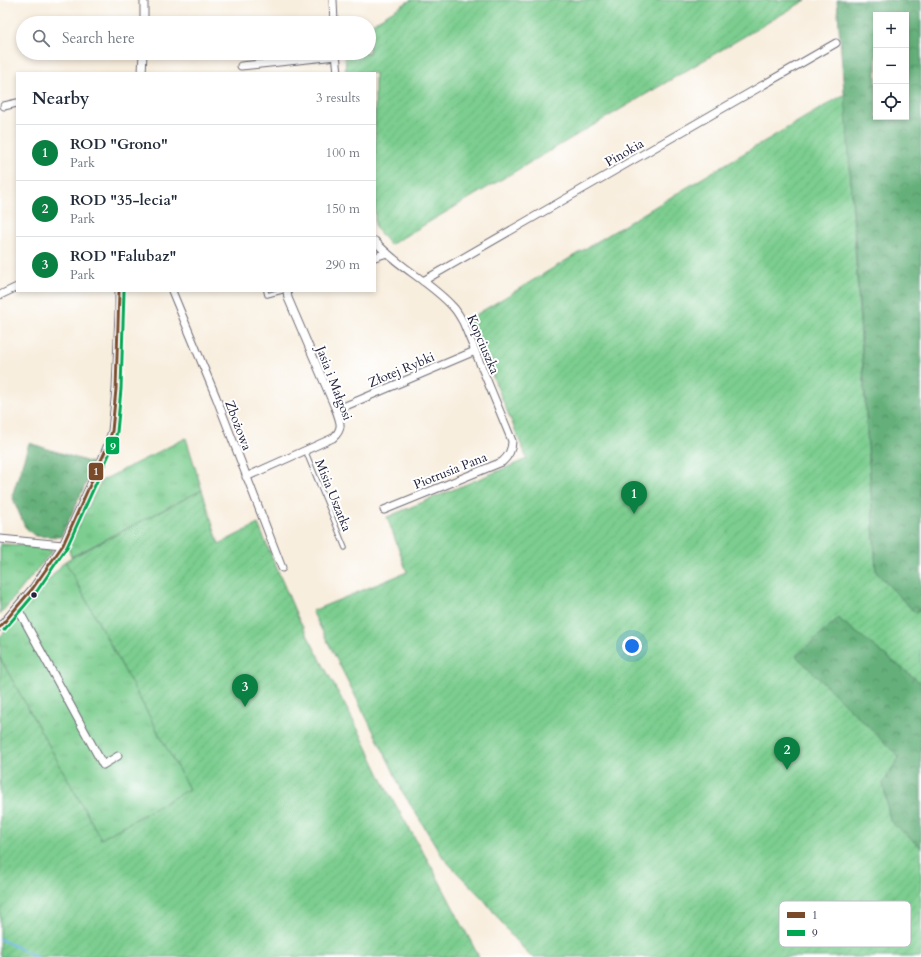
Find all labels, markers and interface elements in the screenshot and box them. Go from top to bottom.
map controls [873,12,909,120]
button: + [873,12,909,48]
search box [16,16,376,60]
icon: search [30,27,52,49]
text: Search here [62,28,135,48]
button: − [873,48,909,84]
button: locate [873,84,909,120]
text: Nearby [32,87,89,110]
text: 3 results [316,89,360,107]
text: ROD "Grono" [70,134,168,154]
street label: Pinokia [602,134,648,171]
text: 1 [42,144,48,162]
text: 100 m [326,144,360,162]
text: Park [70,154,95,172]
text: ROD "35-lecia" [70,190,178,210]
text: 2 [42,200,48,218]
text: 150 m [326,200,360,218]
text: Park [70,210,95,228]
text: ROD "Falubaz" [70,246,176,266]
text: 3 [42,256,48,274]
text: 290 m [326,256,360,274]
text: Park [70,266,95,284]
street label: Kopciuszka [462,312,504,377]
street label: Jasia i Małgosi [311,342,357,423]
street label: Złotej Rybki [365,348,438,392]
street label: Zbożowa [220,398,256,453]
line badge: 9 [105,436,120,455]
text: 9 [110,439,116,454]
street label: Piotrusia Pana [411,448,490,494]
street label: Misia Uszatka [310,457,356,534]
line badge: 1 [88,462,104,481]
text: 1 [93,464,99,479]
pin: 1 [621,481,647,514]
unlabelled marker [29,590,39,600]
your location [622,636,642,656]
pin: 3 [232,674,258,707]
pin: 2 [774,737,800,770]
legend [779,901,911,947]
text: 1 [812,908,818,923]
text: 9 [812,926,818,941]

